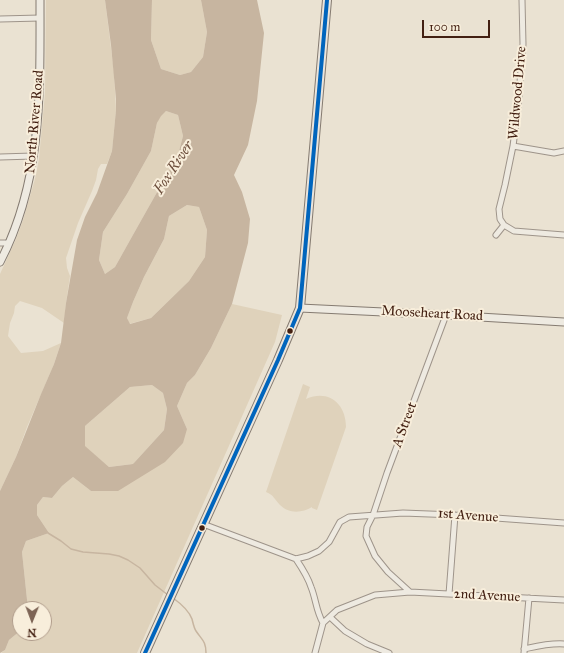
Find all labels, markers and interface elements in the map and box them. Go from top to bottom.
scale bar [424,12,492,38]
text: 100 m [429,20,460,34]
street label: Wildwood Drive [506,46,530,140]
street label: North River Road [22,70,48,174]
water label: Fox River [150,138,198,198]
street label: Mooseheart Road [381,303,483,325]
unlabelled marker [285,326,295,336]
street label: A Street [389,400,421,450]
street label: 1st Avenue [437,506,499,526]
unlabelled marker [197,523,207,533]
street label: 2nd Avenue [453,586,521,606]
north arrow [12,601,52,641]
text: N [27,626,37,639]

